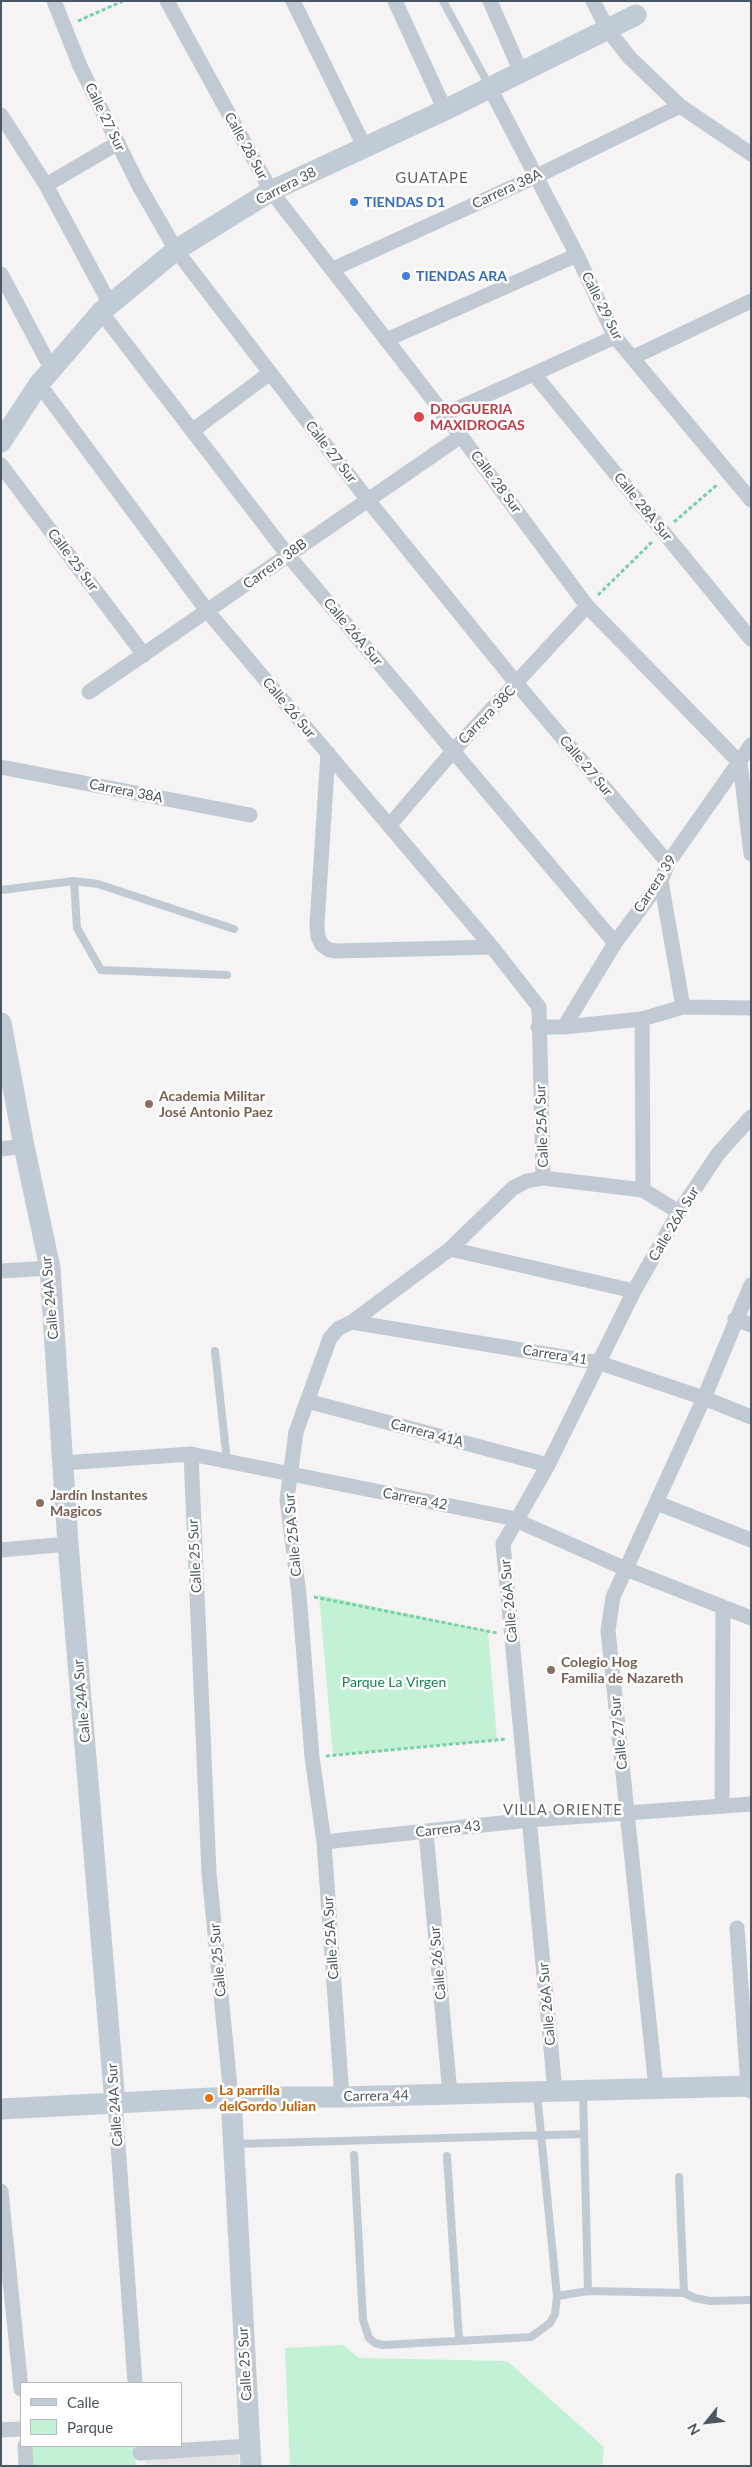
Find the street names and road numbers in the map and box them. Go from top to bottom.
street label: Calle 27 Sur [81,80,129,154]
street label: Calle 28 Sur [221,110,271,182]
street label: Carrera 38 [253,164,319,208]
street label: Carrera 38A [470,166,544,212]
street label: Calle 29 Sur [578,269,626,343]
street label: Calle 27 Sur [302,418,360,486]
street label: Calle 28 Sur [467,447,525,517]
street label: Calle 28A Sur [610,469,676,545]
street label: Calle 25 Sur [44,525,102,595]
street label: Carrera 38B [240,535,310,593]
street label: Calle 26A Sur [320,595,386,669]
street label: Calle 26 Sur [259,674,319,742]
street label: Carrera 38C [455,682,519,748]
street label: Calle 27 Sur [556,732,616,800]
street label: Carrera 38A [88,776,164,806]
street label: Carrera 39 [630,852,680,916]
street label: Calle 25A Sur [532,1084,552,1168]
street label: Calle 26A Sur [645,1184,703,1264]
street label: Calle 24A Sur [38,1256,62,1340]
street label: Carrera 41 [521,1342,589,1368]
street label: Carrera 41A [389,1415,465,1451]
street label: Carrera 42 [381,1485,449,1513]
street label: Calle 25A Sur [281,1493,305,1577]
street label: Calle 25 Sur [185,1519,205,1593]
street label: Calle 26A Sur [497,1559,521,1643]
street label: Calle 24A Sur [70,1659,94,1743]
street label: Calle 27 Sur [607,1695,631,1771]
street label: Carrera 43 [415,1817,481,1841]
street label: Calle 25A Sur [320,1896,342,1980]
street label: Calle 25 Sur [206,1922,230,1998]
street label: Calle 26 Sur [426,1925,450,2001]
street label: Calle 26A Sur [535,1962,559,2046]
street label: Calle 24A Sur [104,2063,126,2147]
street label: Carrera 44 [343,2087,409,2105]
street label: Calle 25 Sur [235,2327,255,2401]

